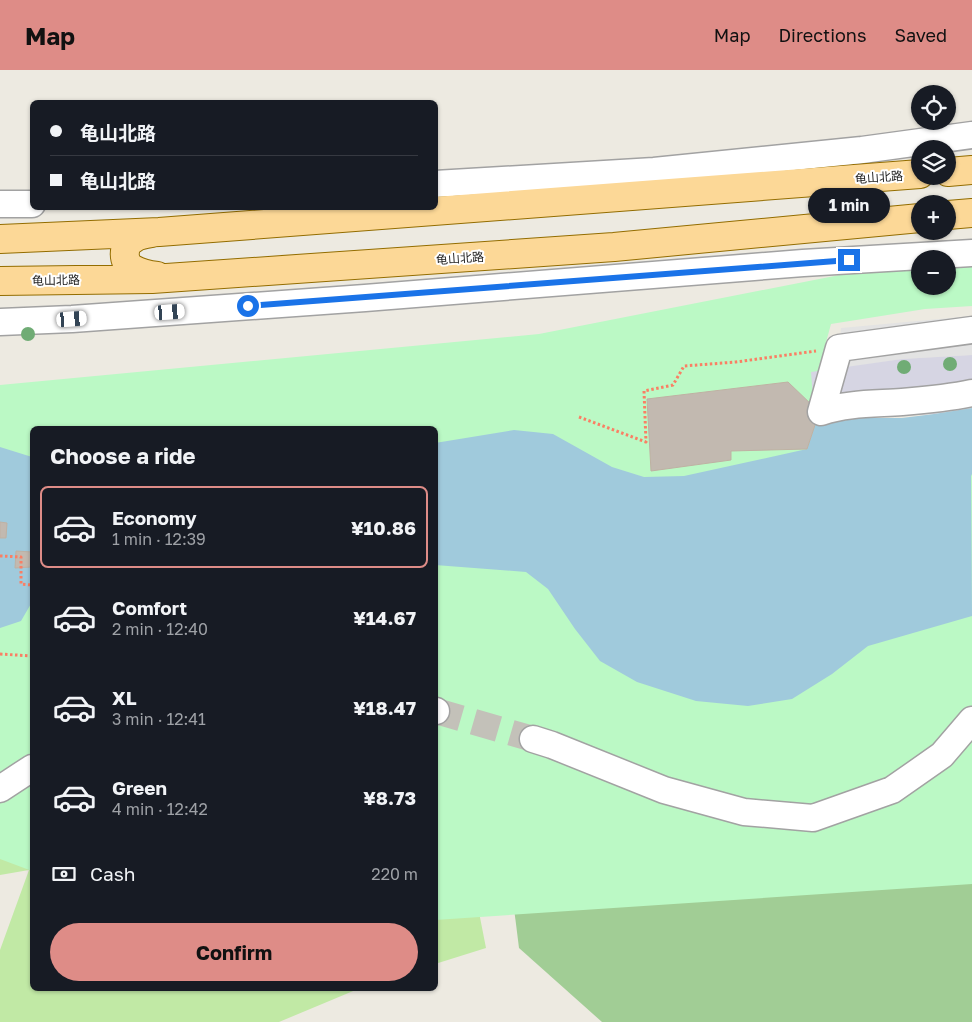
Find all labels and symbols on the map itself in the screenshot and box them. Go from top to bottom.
street label: 龟山北路 [855,168,903,186]
callout: 1 min [808,188,890,222]
street label: 龟山北路 [436,249,484,267]
route end [838,249,860,271]
street label: 龟山北路 [32,272,80,288]
route start [237,295,259,317]
car [154,303,185,321]
car [56,310,87,328]

